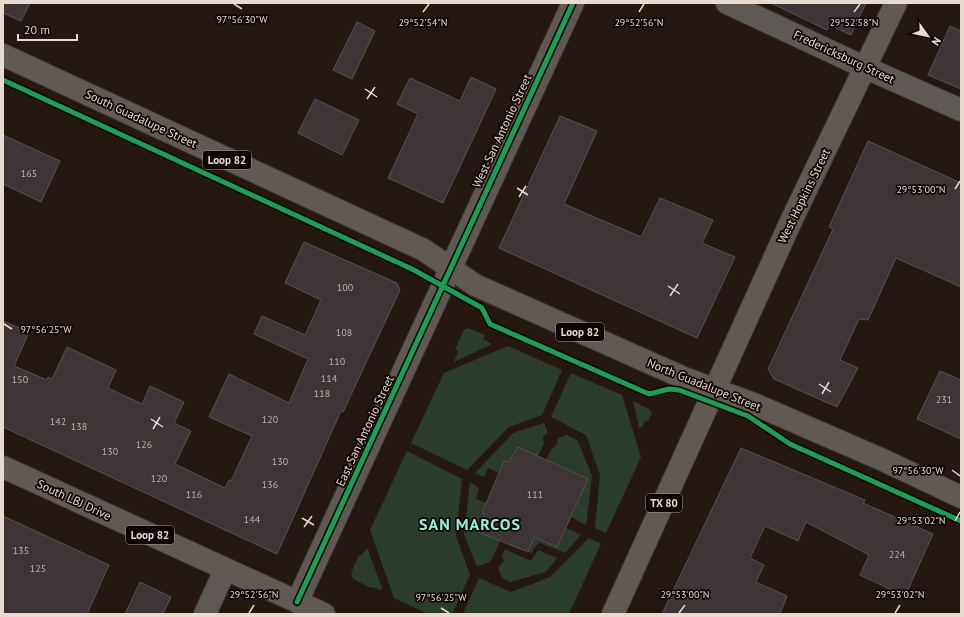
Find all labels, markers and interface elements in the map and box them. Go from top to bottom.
text: 97°56'30"W [216,13,268,26]
scale bar [18,16,77,42]
text: 29°52'54"N [398,16,448,29]
text: 29°52'56"N [614,16,664,29]
text: 29°52'58"N [829,16,879,29]
north arrow [908,16,948,56]
text: 20 m [24,22,50,37]
street label: Fredericksburg Street [791,27,897,87]
text: N [929,35,944,48]
street label: West San Antonio Street [469,72,534,190]
street label: South Guadalupe Street [83,86,200,151]
street label: West Hopkins Street [774,146,833,245]
road number: Loop 82 [203,151,251,169]
house number: 165 [21,167,37,180]
text: 29°53'00"N [896,183,946,196]
house number: 100 [337,281,354,294]
text: 97°56'25"W [20,323,72,336]
road number: Loop 82 [556,323,604,341]
house number: 108 [336,326,352,339]
house number: 110 [329,355,346,368]
street label: North Guadalupe Street [645,355,763,414]
house number: 114 [321,372,338,385]
house number: 150 [12,373,29,386]
street label: East San Antonio Street [332,373,397,489]
house number: 118 [314,387,330,400]
house number: 231 [936,393,952,406]
house number: 120 [262,413,279,426]
house number: 142 [50,415,66,428]
house number: 138 [71,420,87,433]
house number: 126 [136,438,152,451]
house number: 130 [102,445,119,458]
house number: 130 [272,455,289,468]
text: 97°56'30"W [892,464,944,477]
house number: 120 [151,472,168,485]
street label: South LBJ Drive [35,476,114,523]
house number: 136 [262,478,278,491]
house number: 116 [186,488,202,501]
house number: 111 [527,488,543,501]
road number: TX 80 [646,494,682,512]
house number: 144 [244,513,261,526]
district label: SAN MARCOS [419,514,521,534]
text: 29°53'02"N [896,514,946,527]
road number: Loop 82 [126,526,174,544]
house number: 135 [13,544,29,557]
house number: 224 [889,548,906,561]
house number: 125 [30,562,46,575]
text: 29°52'56"N [229,588,279,601]
text: 29°53'00"N [660,588,710,601]
text: 29°53'02"N [875,588,925,601]
text: 97°56'25"W [415,591,467,604]

